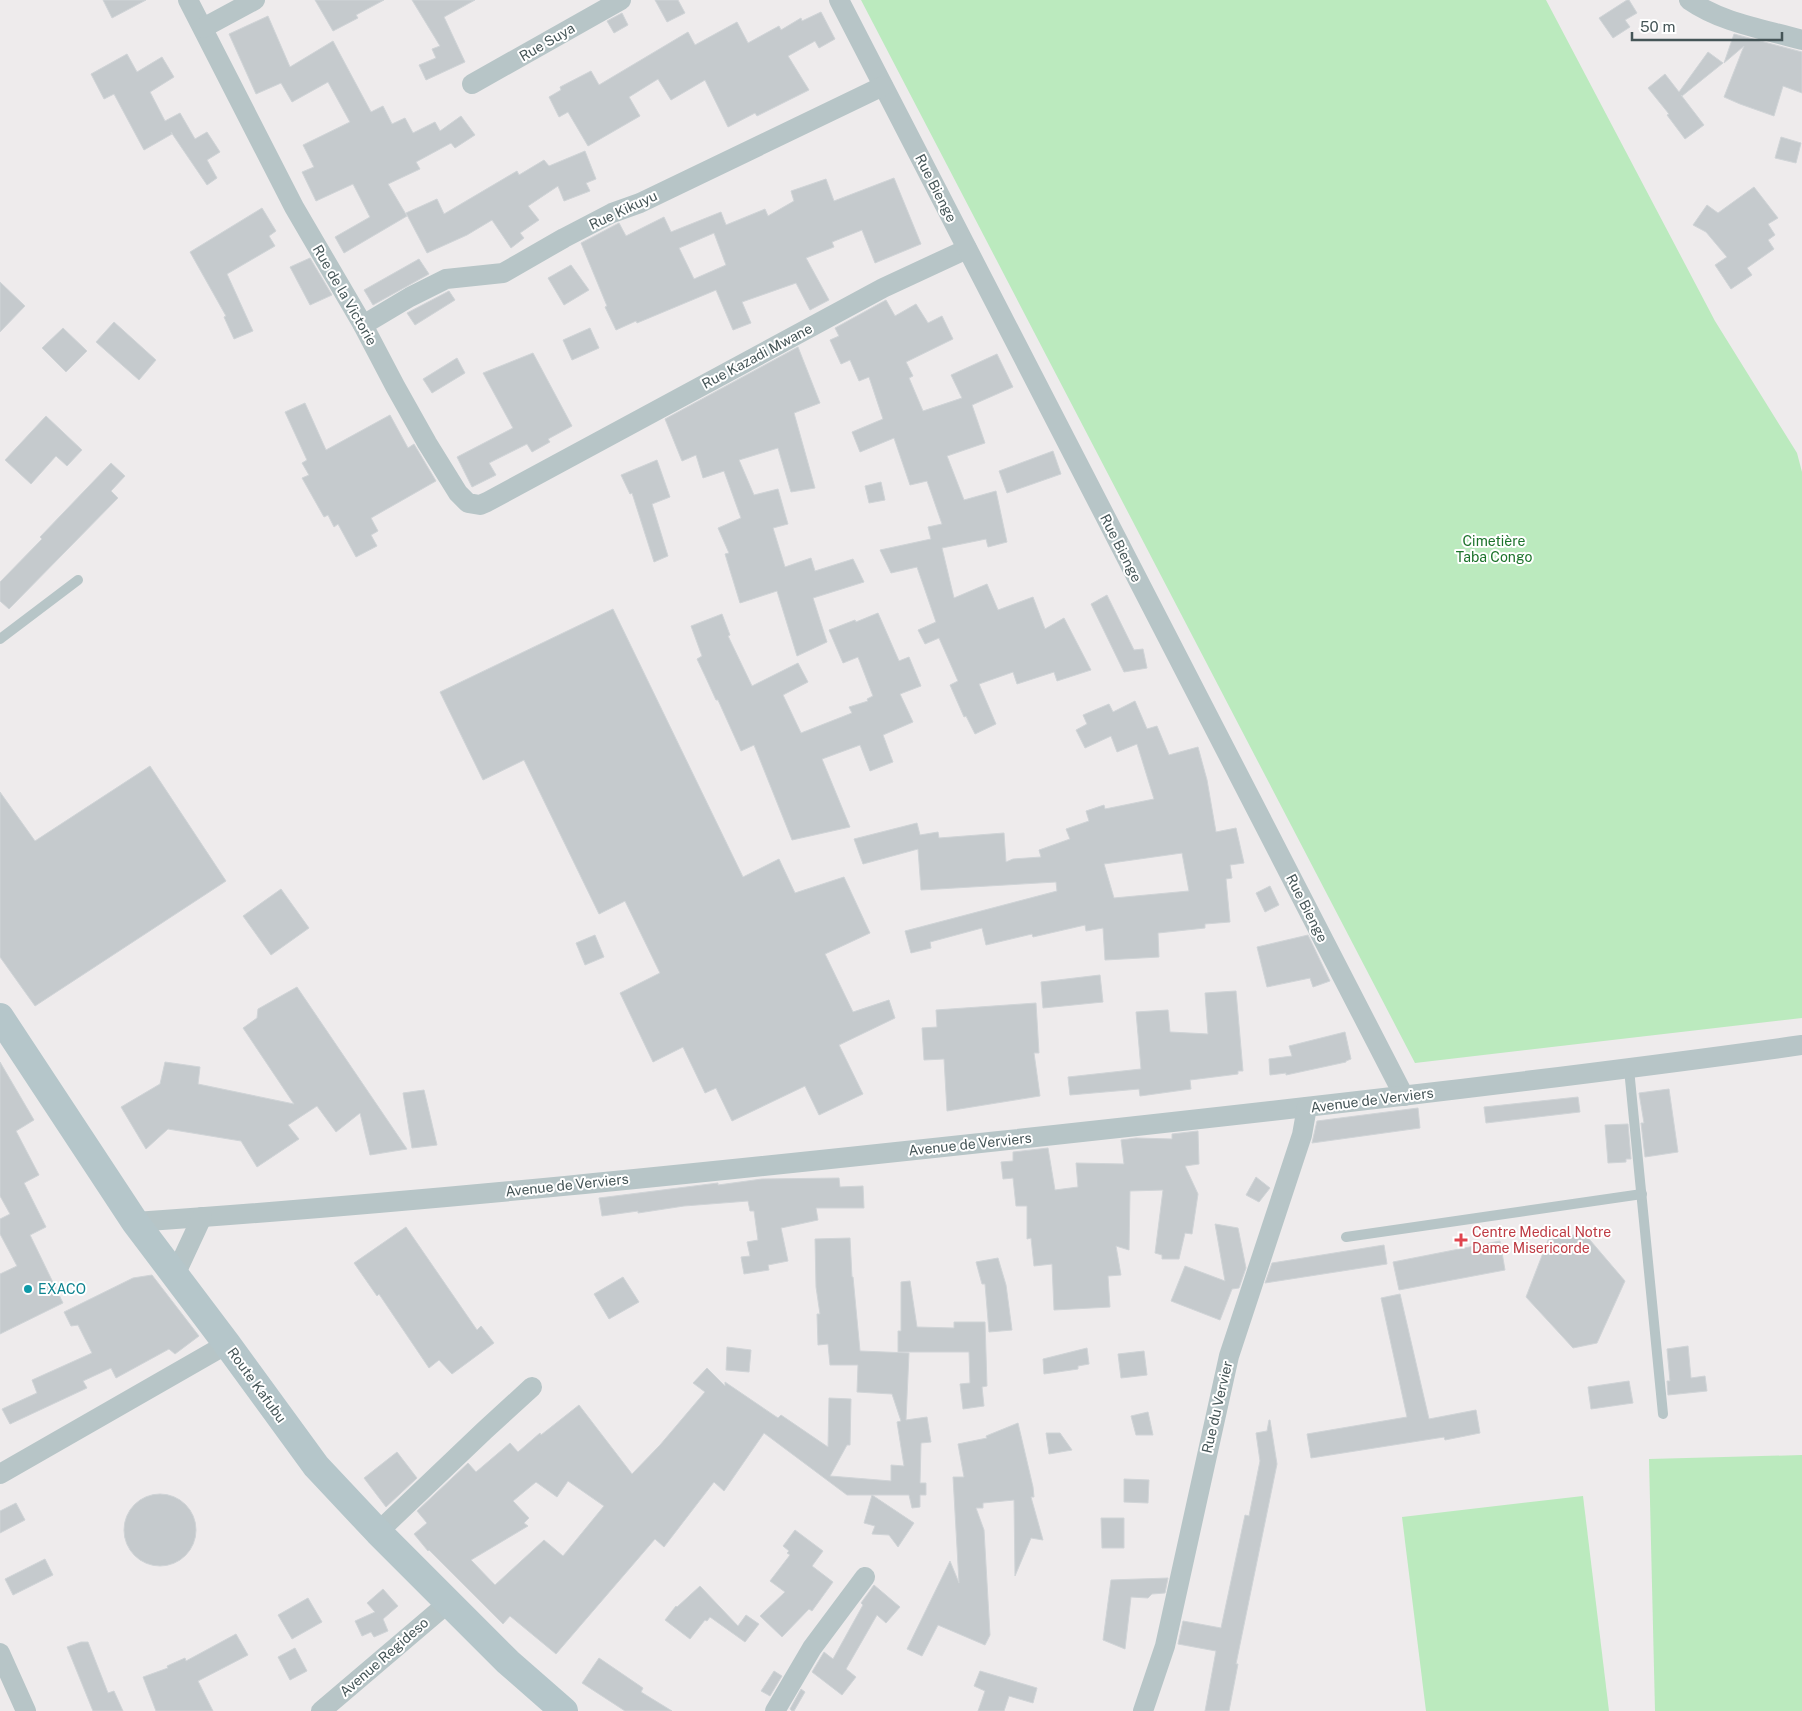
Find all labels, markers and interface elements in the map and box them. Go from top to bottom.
scale bar [1632,10,1782,42]
text: 50 m [1640,18,1675,35]
street label: Rue Suya [516,20,578,64]
street label: Rue Bienge [912,151,960,225]
street label: Rue Kikuyu [586,187,660,233]
street label: Rue de la Victorie [310,242,380,348]
street label: Rue Kazadi Mwane [699,320,815,392]
street label: Rue Bienge [1097,511,1145,585]
park label: Cimetière Taba Congo [1456,533,1532,565]
street label: Rue Bienge [1283,871,1331,945]
street label: Avenue de Verviers [1310,1085,1434,1115]
street label: Avenue de Verviers [908,1130,1032,1158]
street label: Avenue de Verviers [505,1171,629,1199]
place label: Centre Medical Notre Dame Misericorde [1472,1224,1611,1256]
marker: Centre Medical Notre Dame Misericorde [1454,1233,1468,1247]
place label: EXACO [38,1281,86,1297]
marker: EXACO [22,1283,34,1295]
street label: Route Kafubu [224,1344,290,1426]
street label: Rue du Vervier [1199,1359,1235,1455]
street label: Avenue Regideso [337,1614,432,1700]

